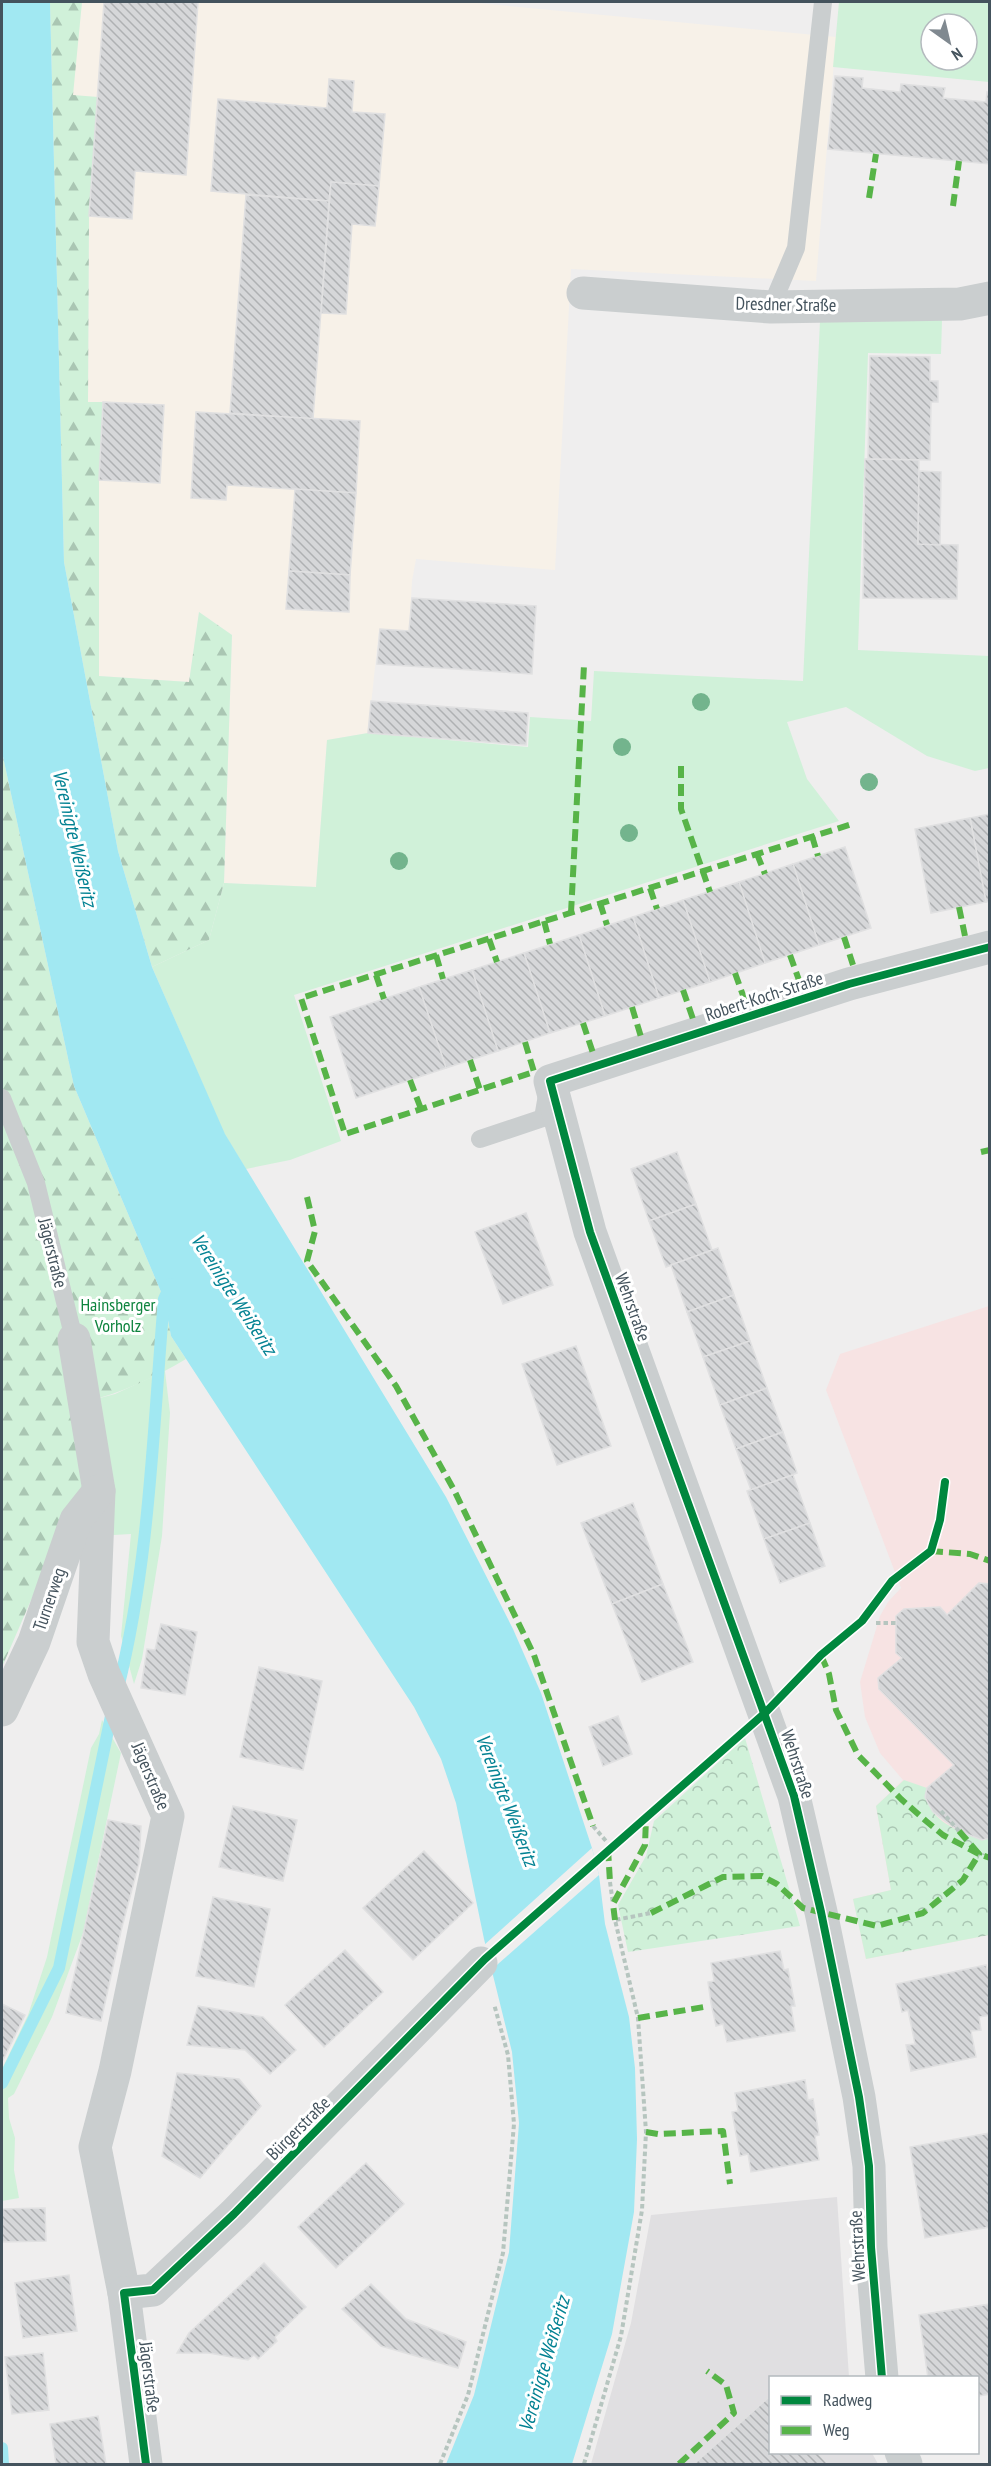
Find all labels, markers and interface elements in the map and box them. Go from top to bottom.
north arrow [919,12,979,72]
text: N [948,44,967,65]
street label: Dresdner Straße [735,292,837,316]
water label: Vereinigte Weißeritz [47,767,104,911]
street label: Robert-Koch-Straße [702,966,826,1026]
street label: Jägerstraße [33,1215,73,1290]
water label: Vereinigte Weißeritz [185,1228,284,1361]
street label: Wehrstraße [610,1270,656,1344]
park label: Hainsberger Vorholz [80,1293,156,1337]
street label: Turnerweg [28,1564,70,1634]
street label: Wehrstraße [776,1727,820,1801]
water label: Vereinigte Weißeritz [470,1730,545,1872]
street label: Jägerstraße [126,1738,175,1813]
street label: Bürgerstraße [261,2091,335,2165]
street label: Wehrstraße [844,2210,870,2282]
water label: Vereinigte Weißeritz [512,2292,576,2435]
street label: Jägerstraße [134,2339,166,2414]
legend [769,2376,979,2454]
text: Radweg [823,2388,872,2411]
text: Weg [823,2418,850,2441]

